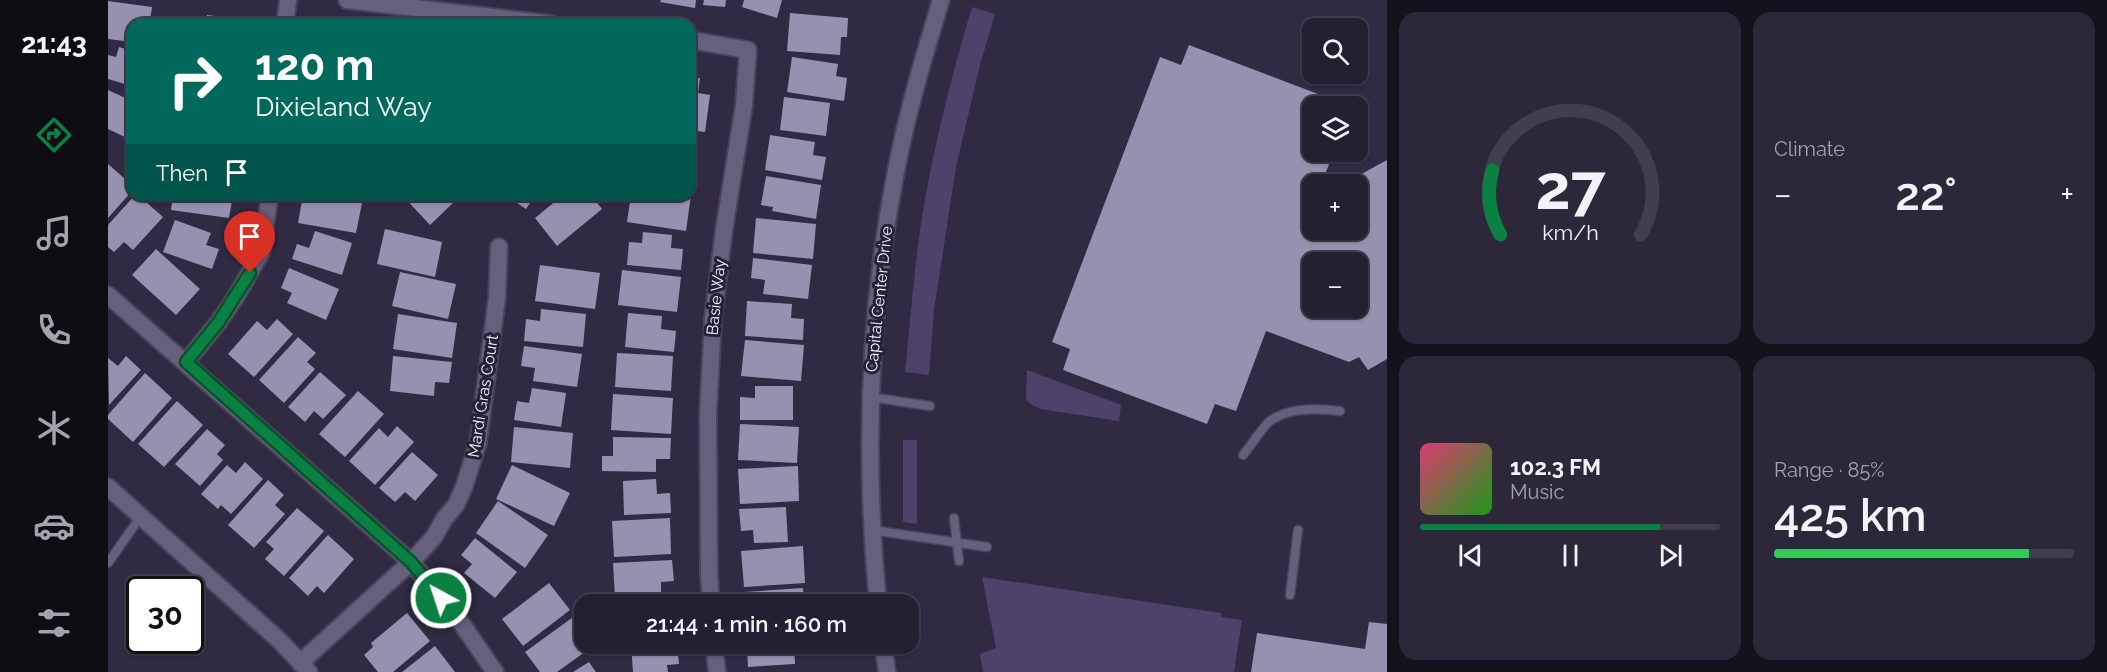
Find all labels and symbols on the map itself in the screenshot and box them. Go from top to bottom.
pin [224,211,275,273]
street label: Capital Center Drive [862,225,896,373]
street label: Basie Way [703,258,729,336]
street label: Mardi Gras Court [464,333,502,459]
position arrow [409,566,473,630]
speed limit sign: 30 [126,576,204,654]

